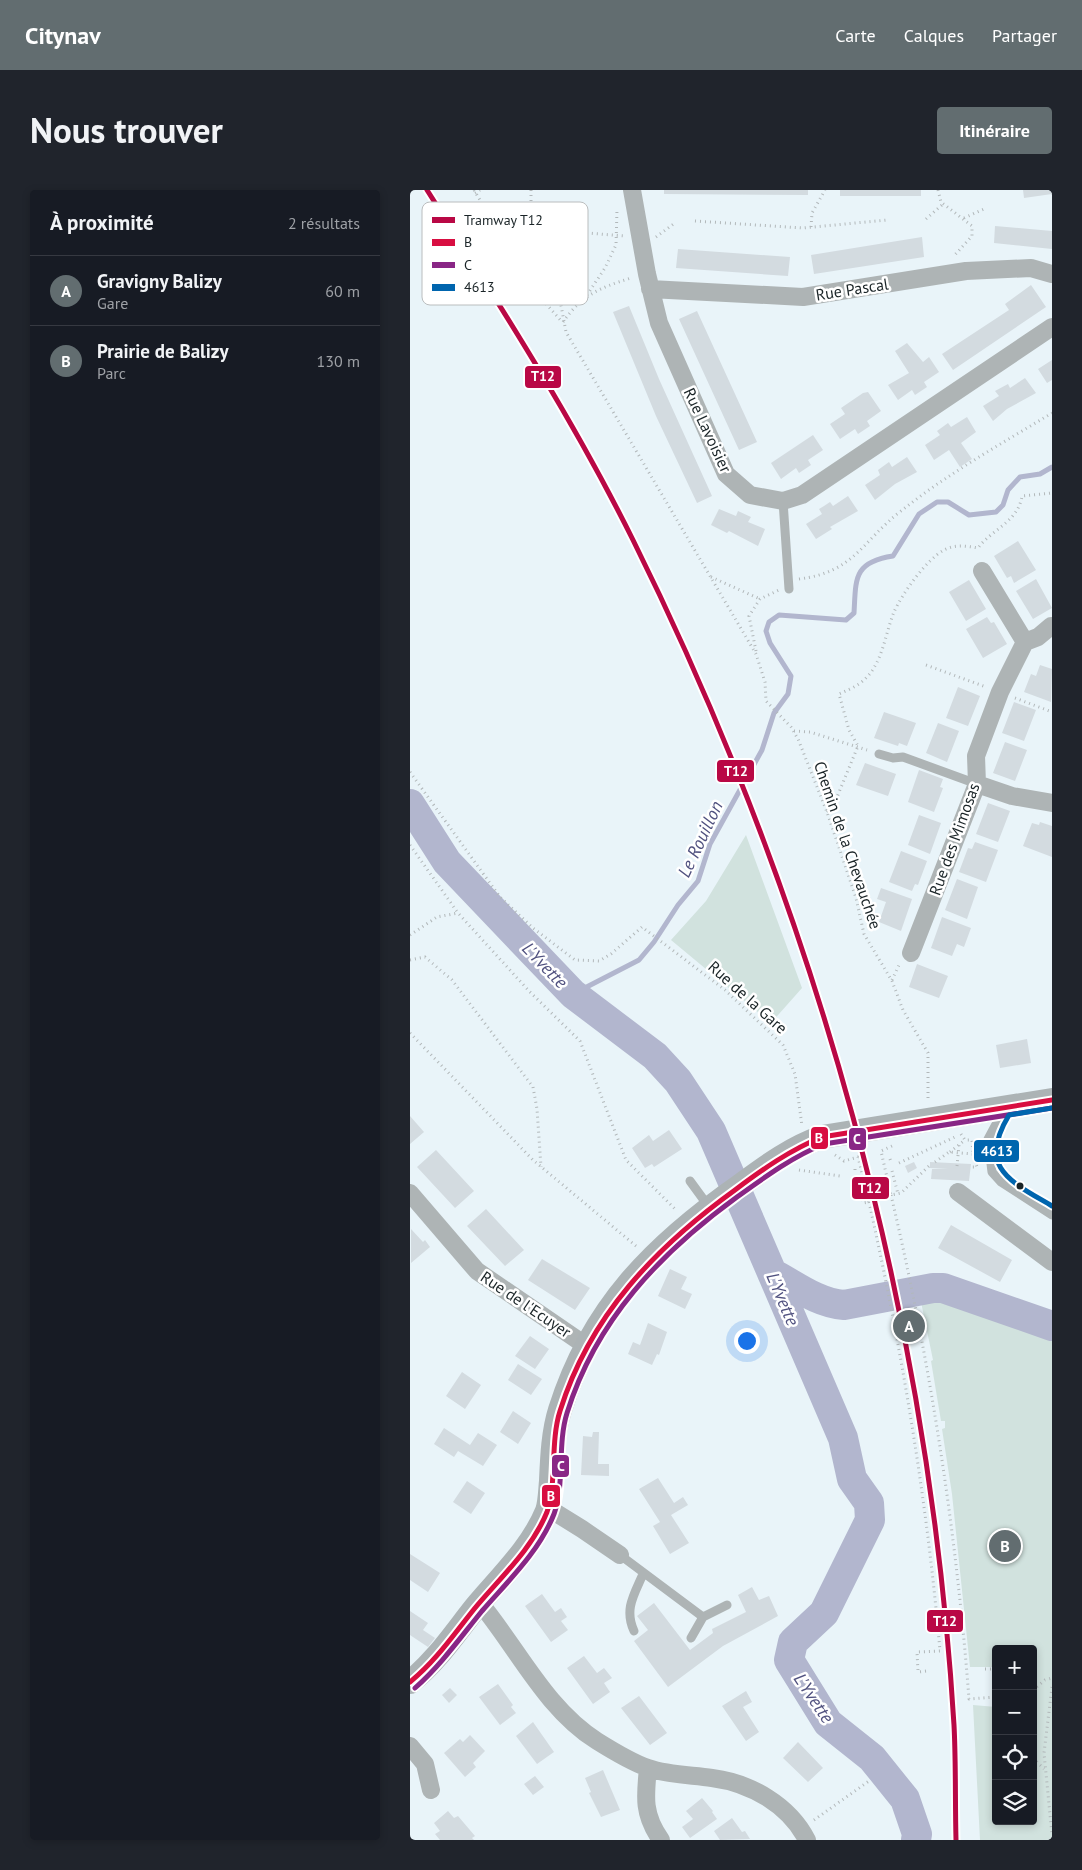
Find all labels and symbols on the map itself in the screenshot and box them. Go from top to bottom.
legend [422,202,588,305]
text: Tramway T12 [464,211,543,229]
text: B [464,233,472,251]
text: C [464,256,472,274]
street label: Rue Pascal [814,273,890,305]
text: 4613 [464,278,495,296]
line badge: T12 [524,365,562,389]
text: T12 [531,367,555,385]
street label: Rue Lavoisier [680,384,737,476]
street label: Chemin de la Chevauchée [810,758,886,932]
line badge: T12 [716,759,755,783]
text: T12 [724,762,748,780]
street label: Rue des Mimosas [924,780,984,898]
water label: Le Rouillon [672,797,728,881]
water label: L'Yvette [517,937,573,994]
street label: Rue de la Gare [704,956,792,1038]
line badge: B [810,1126,829,1150]
line badge: C [848,1127,867,1151]
text: B [815,1129,823,1147]
text: C [853,1130,861,1148]
line badge: 4613 [973,1139,1020,1163]
text: 4613 [981,1142,1013,1160]
line badge: T12 [851,1176,890,1200]
text: T12 [858,1179,882,1197]
unlabelled marker [1015,1181,1025,1191]
street label: Rue de l'Ecuyer [477,1266,575,1342]
water label: L'Yvette [762,1269,805,1330]
pin: A [893,1307,925,1345]
your location [734,1328,760,1354]
line badge: C [551,1454,570,1478]
text: C [557,1457,565,1475]
line badge: B [541,1484,561,1508]
text: B [547,1487,555,1505]
pin: B [989,1527,1021,1565]
line badge: T12 [926,1609,964,1633]
text: T12 [933,1612,957,1630]
water label: L'Yvette [789,1668,840,1728]

